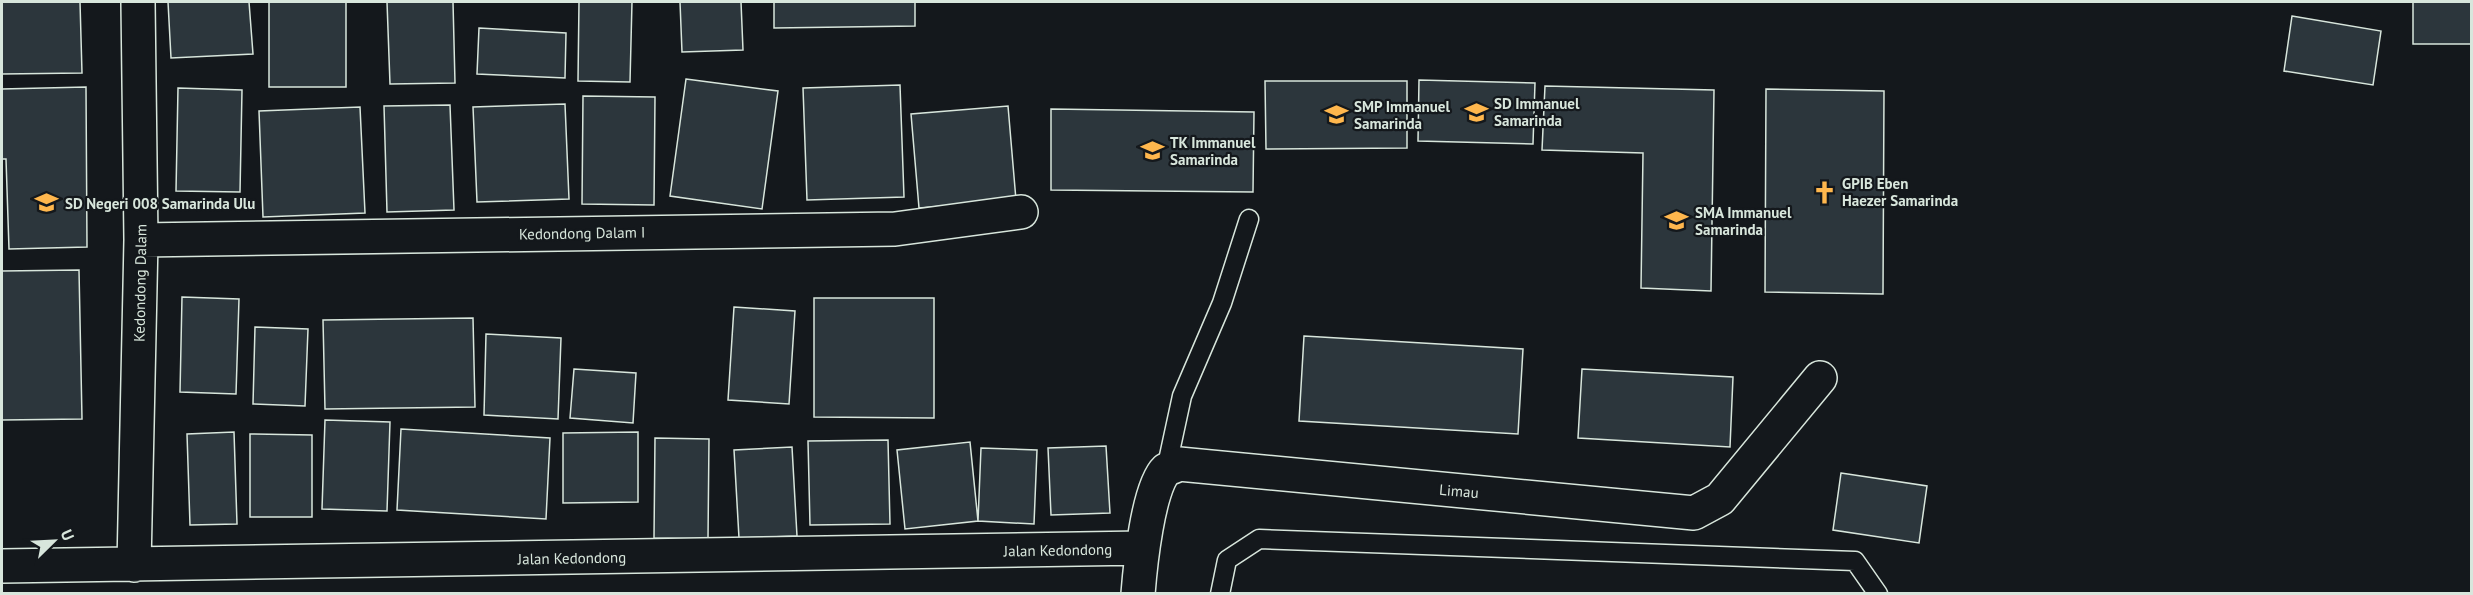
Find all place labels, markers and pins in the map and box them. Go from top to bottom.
place label: SD Immanuel Samarinda [1494,94,1580,130]
place label: SMP Immanuel Samarinda [1354,97,1450,133]
school or university icon: SD Immanuel Samarinda [1463,99,1489,125]
school or university icon: SMP Immanuel Samarinda [1323,102,1349,128]
place label: TK Immanuel Samarinda [1170,133,1256,169]
school or university icon: TK Immanuel Samarinda [1139,138,1165,164]
place label: GPIB Eben Haezer Samarinda [1842,174,1958,210]
church icon: GPIB Eben Haezer Samarinda [1811,179,1837,205]
school or university icon: SD Negeri 008 Samarinda Ulu [34,190,60,216]
place label: SD Negeri 008 Samarinda Ulu [65,194,255,213]
place label: SMA Immanuel Samarinda [1695,203,1792,239]
school or university icon: SMA Immanuel Samarinda [1664,208,1690,234]

